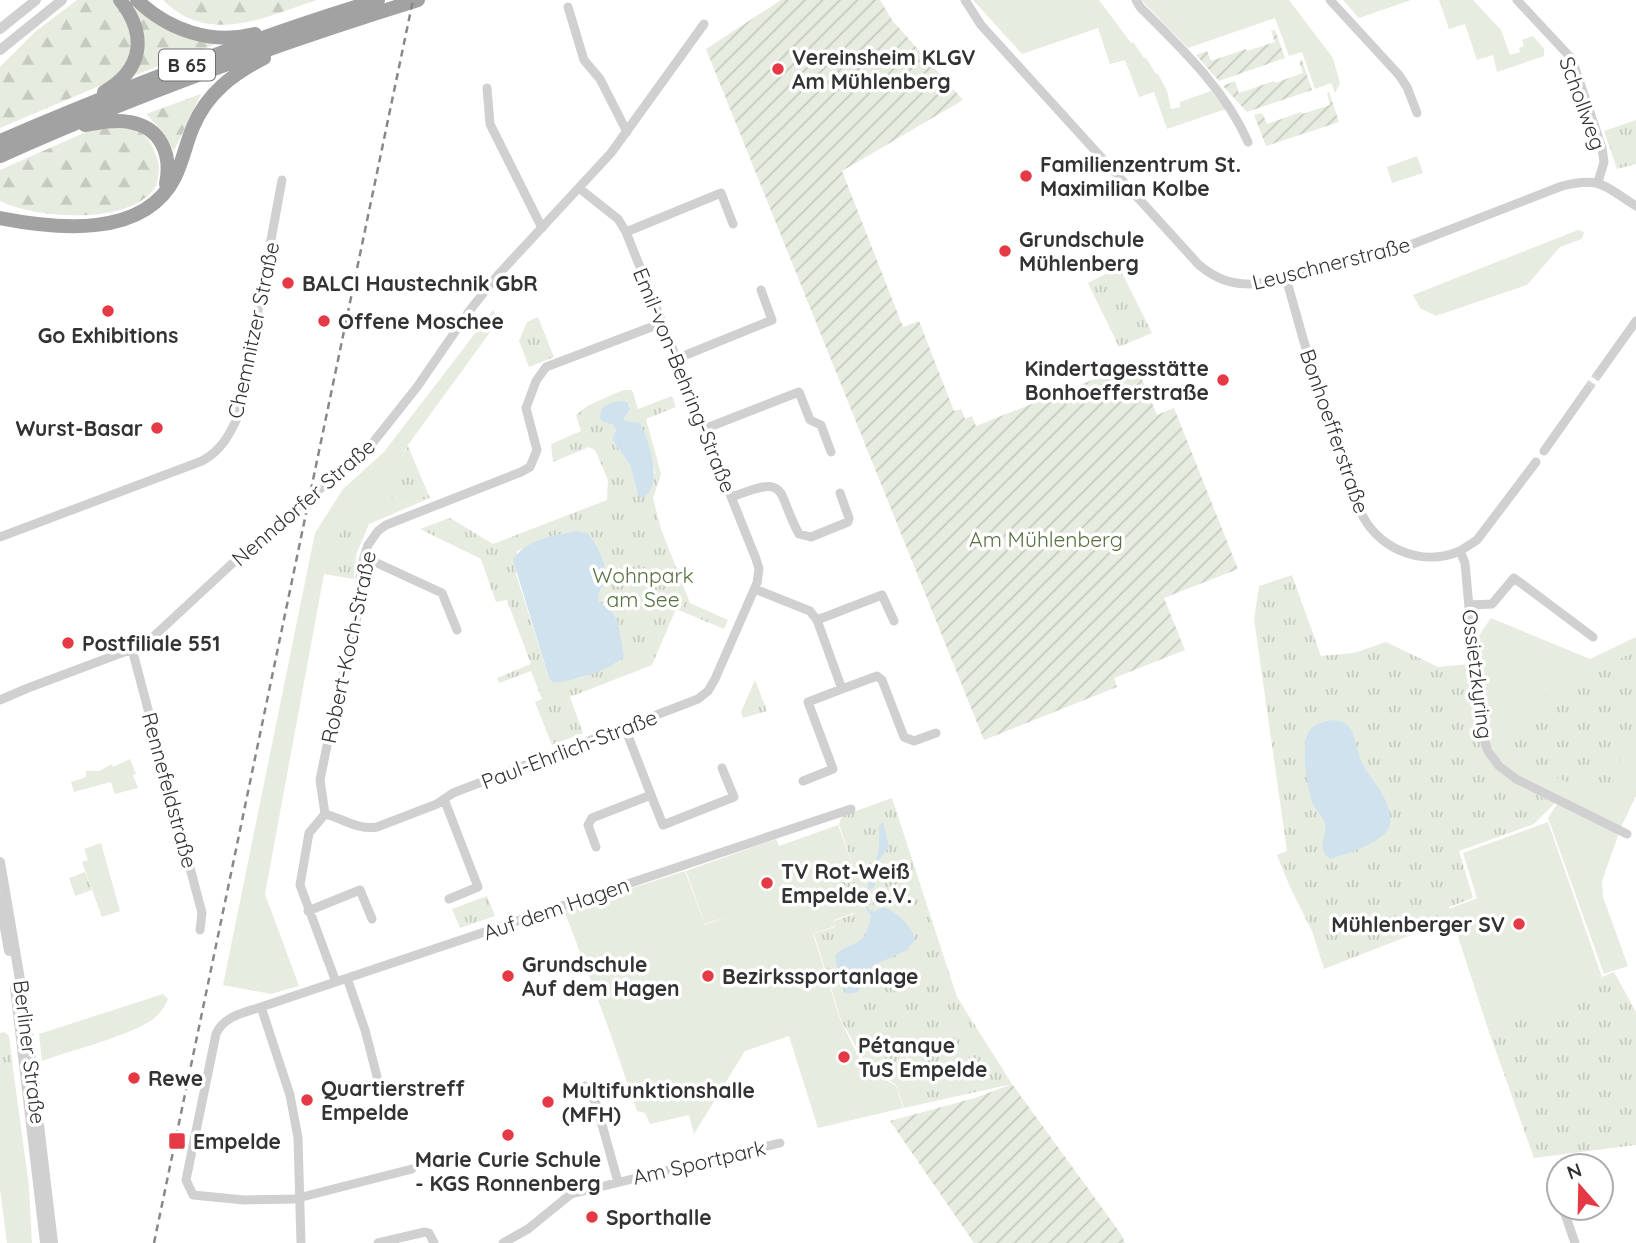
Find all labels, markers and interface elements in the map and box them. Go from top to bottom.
place label: Vereinsheim KLGV Am Mühlenberg [792,44,976,94]
road number: B 65 [159,50,215,80]
street label: Schollweg [1554,53,1612,153]
marker: Vereinsheim KLGV Am Mühlenberg [770,61,786,77]
place label: Familienzentrum St. Maximilian Kolbe [1040,151,1241,201]
marker: Familienzentrum St. Maximilian Kolbe [1018,168,1034,184]
place label: Grundschule Mühlenberg [1019,226,1144,276]
street label: Leuschnerstraße [1249,231,1413,295]
street label: Chemnitzer Straße [222,239,284,421]
marker: Grundschule Mühlenberg [997,243,1013,259]
street label: Emil-von-Behring-Straße [628,264,742,496]
place label: BALCI Haustechnik GbR [302,270,538,296]
marker: BALCI Haustechnik GbR [280,275,296,291]
marker: Go Exhibitions [100,303,116,319]
place label: Offene Moschee [338,308,504,334]
marker: Offene Moschee [316,313,332,329]
place label: Go Exhibitions [38,322,178,348]
street label: Bonhoefferstraße [1295,345,1375,517]
place label: Kindertagesstätte Bonhoefferstraße [1024,355,1209,405]
marker: Kindertagesstätte Bonhoefferstraße [1215,372,1231,388]
place label: Wurst-Basar [15,415,143,441]
marker: Wurst-Basar [149,420,165,436]
street label: Nenndorfer Straße [226,433,380,571]
park label: Am Mühlenberg [969,526,1123,552]
street label: Robert-Koch-Straße [315,548,381,746]
park label: Wohnpark am See [592,562,694,612]
street label: Ossietzkyring [1457,608,1499,740]
place label: Postfiliale 551 [82,630,220,656]
marker: Postfiliale 551 [60,635,76,651]
street label: Paul-Ehrlich-Straße [477,703,661,795]
street label: Rennefeldstraße [137,709,203,871]
place label: TV Rot-Weiß Empelde e.V. [781,858,912,908]
street label: Auf dem Hagen [480,871,632,945]
marker: TV Rot-Weiß Empelde e.V. [759,875,775,891]
place label: Mühlenberger SV [1331,911,1505,937]
marker: Mühlenberger SV [1511,916,1527,932]
place label: Grundschule Auf dem Hagen [522,951,680,1001]
place label: Bezirkssportanlage [722,963,918,989]
marker: Grundschule Auf dem Hagen [500,968,516,984]
marker: Bezirkssportanlage [700,968,716,984]
street label: Berliner Straße [8,979,52,1125]
place label: Pétanque TuS Empelde [858,1032,987,1082]
marker: Pétanque TuS Empelde [836,1049,852,1065]
place label: Rewe [148,1065,203,1091]
marker: Rewe [126,1070,142,1086]
place label: Quartierstreff Empelde [321,1075,465,1125]
place label: Multifunktionshalle (MFH) [562,1077,755,1127]
marker: Quartierstreff Empelde [299,1092,315,1108]
marker: Multifunktionshalle (MFH) [540,1094,556,1110]
marker: Marie Curie Schule - KGS Ronnenberg [500,1127,516,1143]
place label: Empelde [193,1128,281,1154]
marker: Empelde [167,1131,187,1151]
street label: Am Sportpark [630,1134,768,1190]
place label: Marie Curie Schule - KGS Ronnenberg [415,1146,601,1196]
north arrow [1545,1152,1615,1222]
text: N [1564,1157,1585,1185]
place label: Sporthalle [606,1204,712,1230]
marker: Sporthalle [584,1209,600,1225]

